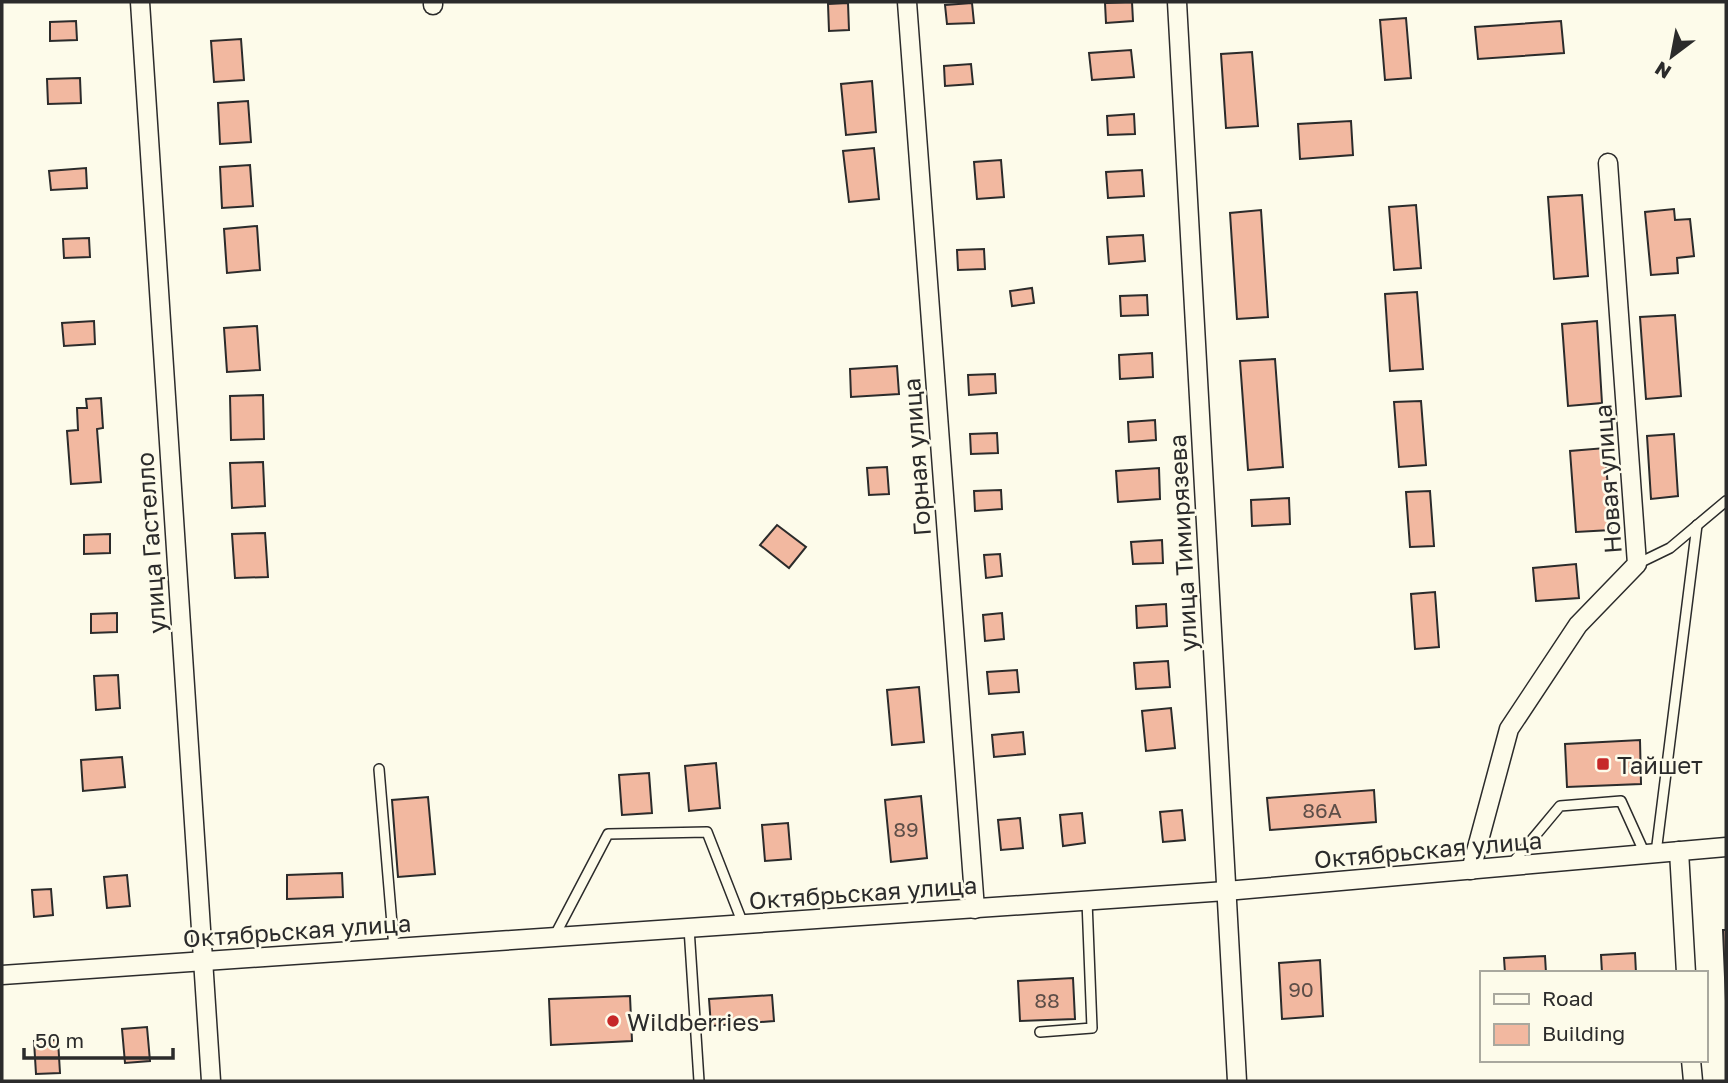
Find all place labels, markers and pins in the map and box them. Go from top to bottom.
place label: Тайшет [1617,750,1703,779]
marker: Тайшет [1595,756,1611,772]
place label: Wildberries [627,1007,759,1036]
marker: Wildberries [605,1013,621,1029]

